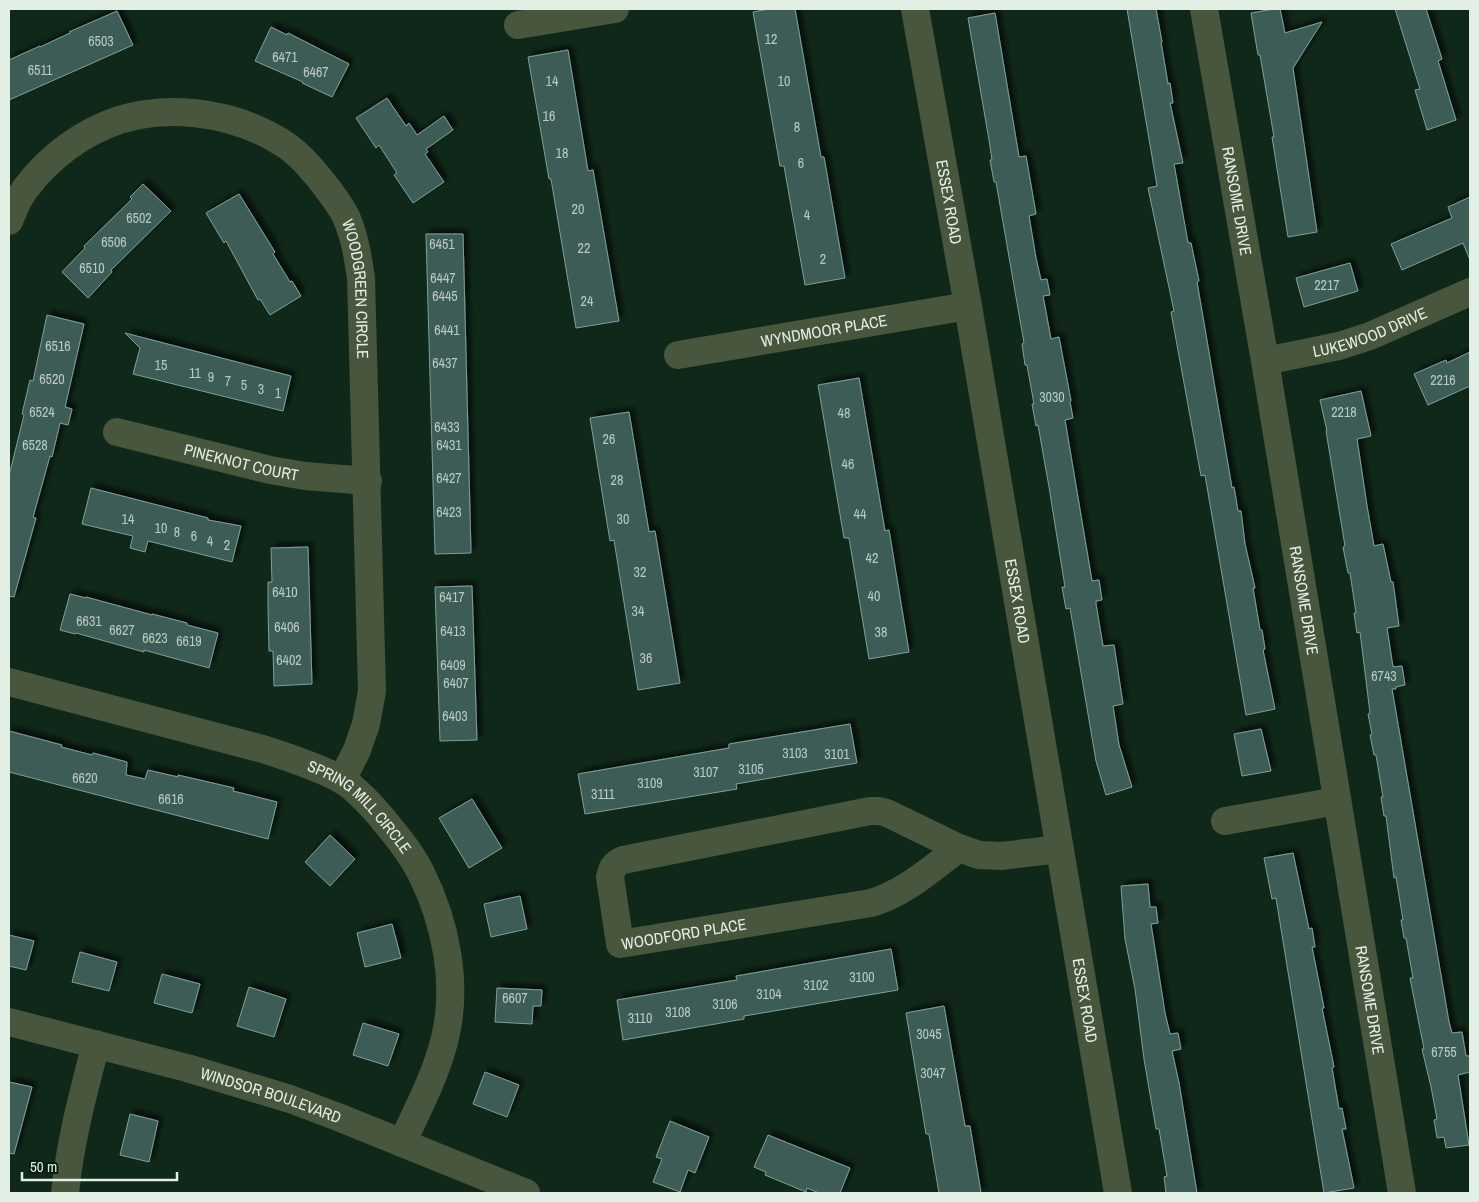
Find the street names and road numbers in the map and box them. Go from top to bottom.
street label: RANSOME DRIVE [1217,145,1258,257]
street label: ESSEX ROAD [931,158,968,246]
street label: WOODGREEN CIRCLE [337,216,374,359]
street label: LUKEWOOD DRIVE [1311,301,1430,362]
street label: WYNDMOOR PLACE [759,309,889,352]
street label: PINEKNOT COURT [182,438,300,486]
street label: RANSOME DRIVE [1285,544,1324,657]
street label: ESSEX ROAD [1000,557,1036,645]
street label: SPRING MILL CIRCLE [304,755,417,858]
street label: WOODFORD PLACE [620,913,748,955]
street label: RANSOME DRIVE [1350,944,1390,1056]
street label: ESSEX ROAD [1067,956,1103,1044]
street label: WINDSOR BOULEVARD [198,1062,345,1128]

